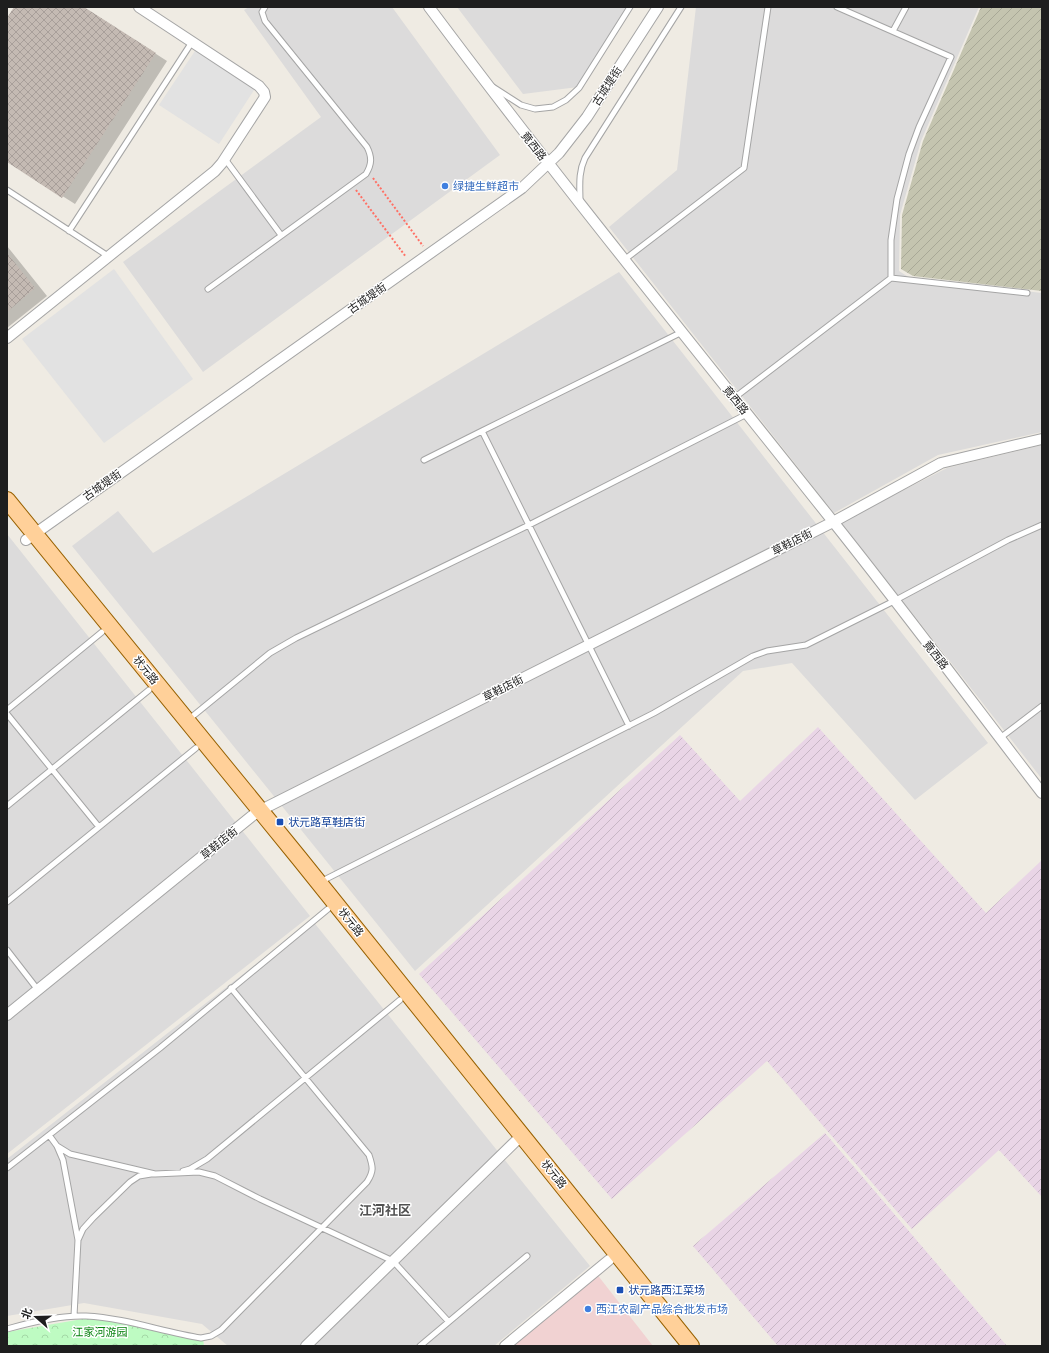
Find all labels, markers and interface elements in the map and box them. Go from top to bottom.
street label: 古城堤街 [588,63,626,109]
street label: 竟西路 [518,128,550,164]
place label: 绿捷生鲜超市 [453,178,519,194]
marker: 绿捷生鲜超市 [440,181,450,191]
street label: 古城堤街 [344,279,390,317]
street label: 竟西路 [719,382,753,418]
street label: 古城堤街 [79,466,125,504]
street label: 草鞋店街 [769,525,815,559]
street label: 竟西路 [920,637,952,673]
street label: 状元路 [129,652,163,688]
street label: 草鞋店街 [480,671,526,705]
place label: 状元路草鞋店街 [288,814,365,830]
marker: 状元路草鞋店街 [275,817,285,827]
street label: 草鞋店街 [197,823,241,863]
street label: 状元路 [334,904,368,940]
street label: 状元路 [537,1156,571,1192]
district label: 江河社区 [359,1200,411,1220]
place label: 状元路西江菜场 [628,1282,705,1298]
marker: 状元路西江菜场 [615,1285,625,1295]
north arrow [16,1297,56,1337]
place label: 西江农副产品综合批发市场 [596,1301,728,1317]
marker: 西江农副产品综合批发市场 [583,1304,593,1314]
text: 北 [17,1306,36,1321]
park label: 江家河游园 [73,1324,128,1340]

